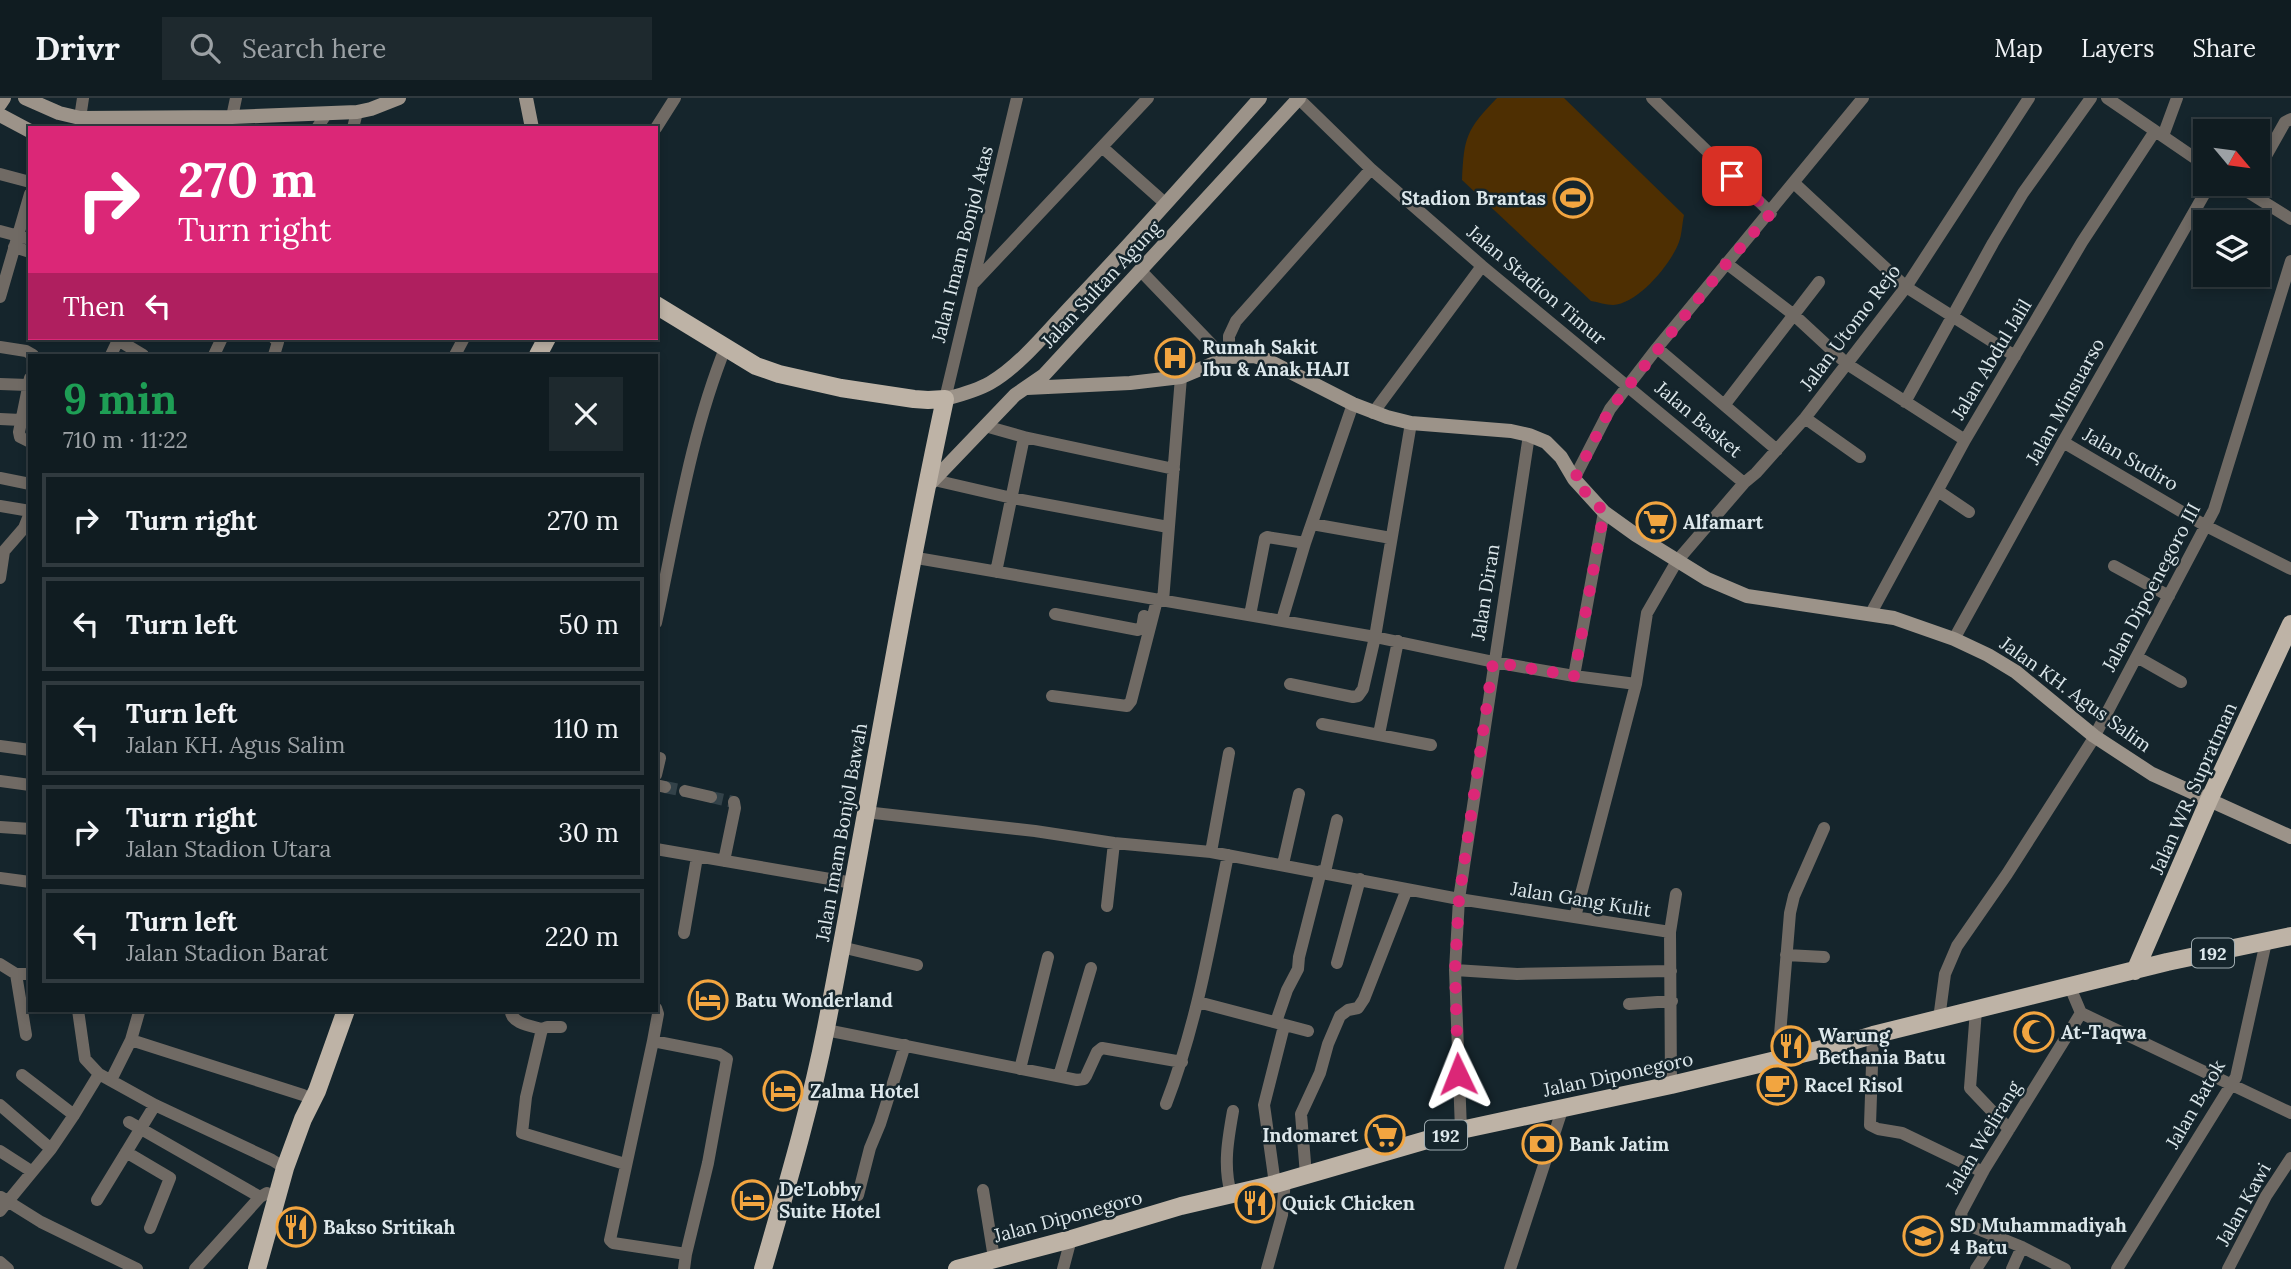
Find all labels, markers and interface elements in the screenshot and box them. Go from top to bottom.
search box [162,17,652,80]
text: Drivr [35,27,120,69]
icon: search [186,29,224,67]
text: Search here [242,32,386,65]
text: Map [1994,33,2043,64]
text: Layers [2081,33,2154,64]
text: Share [2192,33,2256,64]
north arrow [2193,119,2270,196]
map controls [2193,119,2270,287]
street label: Jalan Imam Bonjol Atas [926,143,998,346]
pin [1702,146,1762,206]
text: 270 m [178,148,316,210]
icon: right [63,154,154,245]
icon: arrive [1713,157,1751,195]
sports icon: Stadion Brantas [1552,177,1594,219]
place label: Stadion Brantas [1401,186,1546,210]
text: Turn right [178,209,331,250]
button: layers [2193,210,2270,287]
street label: Jalan Sultan Agung [1035,215,1166,353]
street label: Jalan Stadion Timur [1462,219,1612,351]
street label: Jalan Utomo Rejo [1794,259,1905,396]
icon: left [139,287,177,325]
text: Then [63,290,125,323]
street label: Jalan Abdul Jalil [1945,294,2036,424]
street label: Jalan Minsuarso [2020,334,2110,469]
place label: Rumah Sakit Ibu & Anak HAJI [1202,335,1350,381]
hospital icon: Rumah Sakit Ibu & Anak HAJI [1154,337,1196,379]
text: 9 min [63,372,177,426]
street label: Jalan Basket [1650,375,1748,463]
button: close [549,377,623,451]
street label: Jalan Sudiro [2078,422,2183,496]
text: 710 m · 11:22 [63,425,188,454]
street label: Jalan Dipoenegoro III [2096,499,2205,676]
icon: right [67,501,105,539]
supermarket icon: Alfamart [1635,501,1677,543]
text: Turn right [126,504,257,537]
text: 270 m [547,504,619,537]
place label: Alfamart [1683,510,1765,534]
street label: Jalan Diran [1465,542,1504,643]
icon: left [67,605,105,643]
text: Turn left [126,608,237,641]
text: 50 m [559,608,619,641]
street label: Jalan KH. Agus Salim [1995,630,2156,757]
text: Turn left [126,697,237,730]
street label: Jalan WR. Supratman [2144,698,2242,878]
icon: left [67,709,105,747]
text: 110 m [554,712,619,745]
street label: Jalan Imam Bonjol Bawah [810,721,872,944]
text: Jalan KH. Agus Salim [126,730,345,759]
text: Turn right [126,801,257,834]
icon: right [67,813,105,851]
text: 30 m [558,816,619,849]
text: Jalan Stadion Utara [126,834,331,863]
street label: Jalan Gang Kulit [1508,876,1653,922]
text: Turn left [126,905,237,938]
icon: left [67,917,105,955]
text: 220 m [545,920,619,953]
text: Jalan Stadion Barat [126,938,328,967]
road number: 192 [2192,938,2234,968]
hotel icon: Batu Wonderland [687,979,729,1021]
place label: Batu Wonderland [735,988,893,1012]
mosque icon: At-Taqwa [2013,1011,2055,1053]
place label: At-Taqwa [2061,1020,2147,1044]
place label: Warung Bethania Batu [1818,1023,1946,1069]
restaurant icon: Warung Bethania Batu [1770,1025,1812,1067]
position arrow [1421,1037,1495,1111]
street label: Jalan Diponegoro [1540,1046,1695,1102]
street label: Jalan Batok [2160,1055,2230,1153]
cafe icon: Racel Risol [1756,1064,1798,1106]
hotel icon: Zalma Hotel [762,1070,804,1112]
place label: Racel Risol [1804,1073,1903,1097]
street label: Jalan Welirang [1939,1076,2026,1198]
place label: Zalma Hotel [810,1079,919,1103]
supermarket icon: Indomaret [1364,1114,1406,1156]
road number: 192 [1425,1120,1467,1150]
place label: Indomaret [1262,1123,1359,1147]
bank icon: Bank Jatim [1521,1123,1563,1165]
place label: Bank Jatim [1569,1132,1670,1156]
street label: Jalan Kawi [2210,1158,2276,1251]
place label: De'Lobby Suite Hotel [779,1177,881,1223]
hotel icon: De'Lobby Suite Hotel [731,1179,773,1221]
restaurant icon: Quick Chicken [1234,1182,1276,1224]
street label: Jalan Diponegoro [990,1185,1145,1248]
place label: Quick Chicken [1282,1191,1415,1215]
restaurant icon: Bakso Sritikah [275,1206,317,1248]
place label: SD Muhammadiyah 4 Batu [1950,1213,2127,1259]
place label: Bakso Sritikah [323,1215,455,1239]
school or university icon: SD Muhammadiyah 4 Batu [1902,1215,1944,1257]

